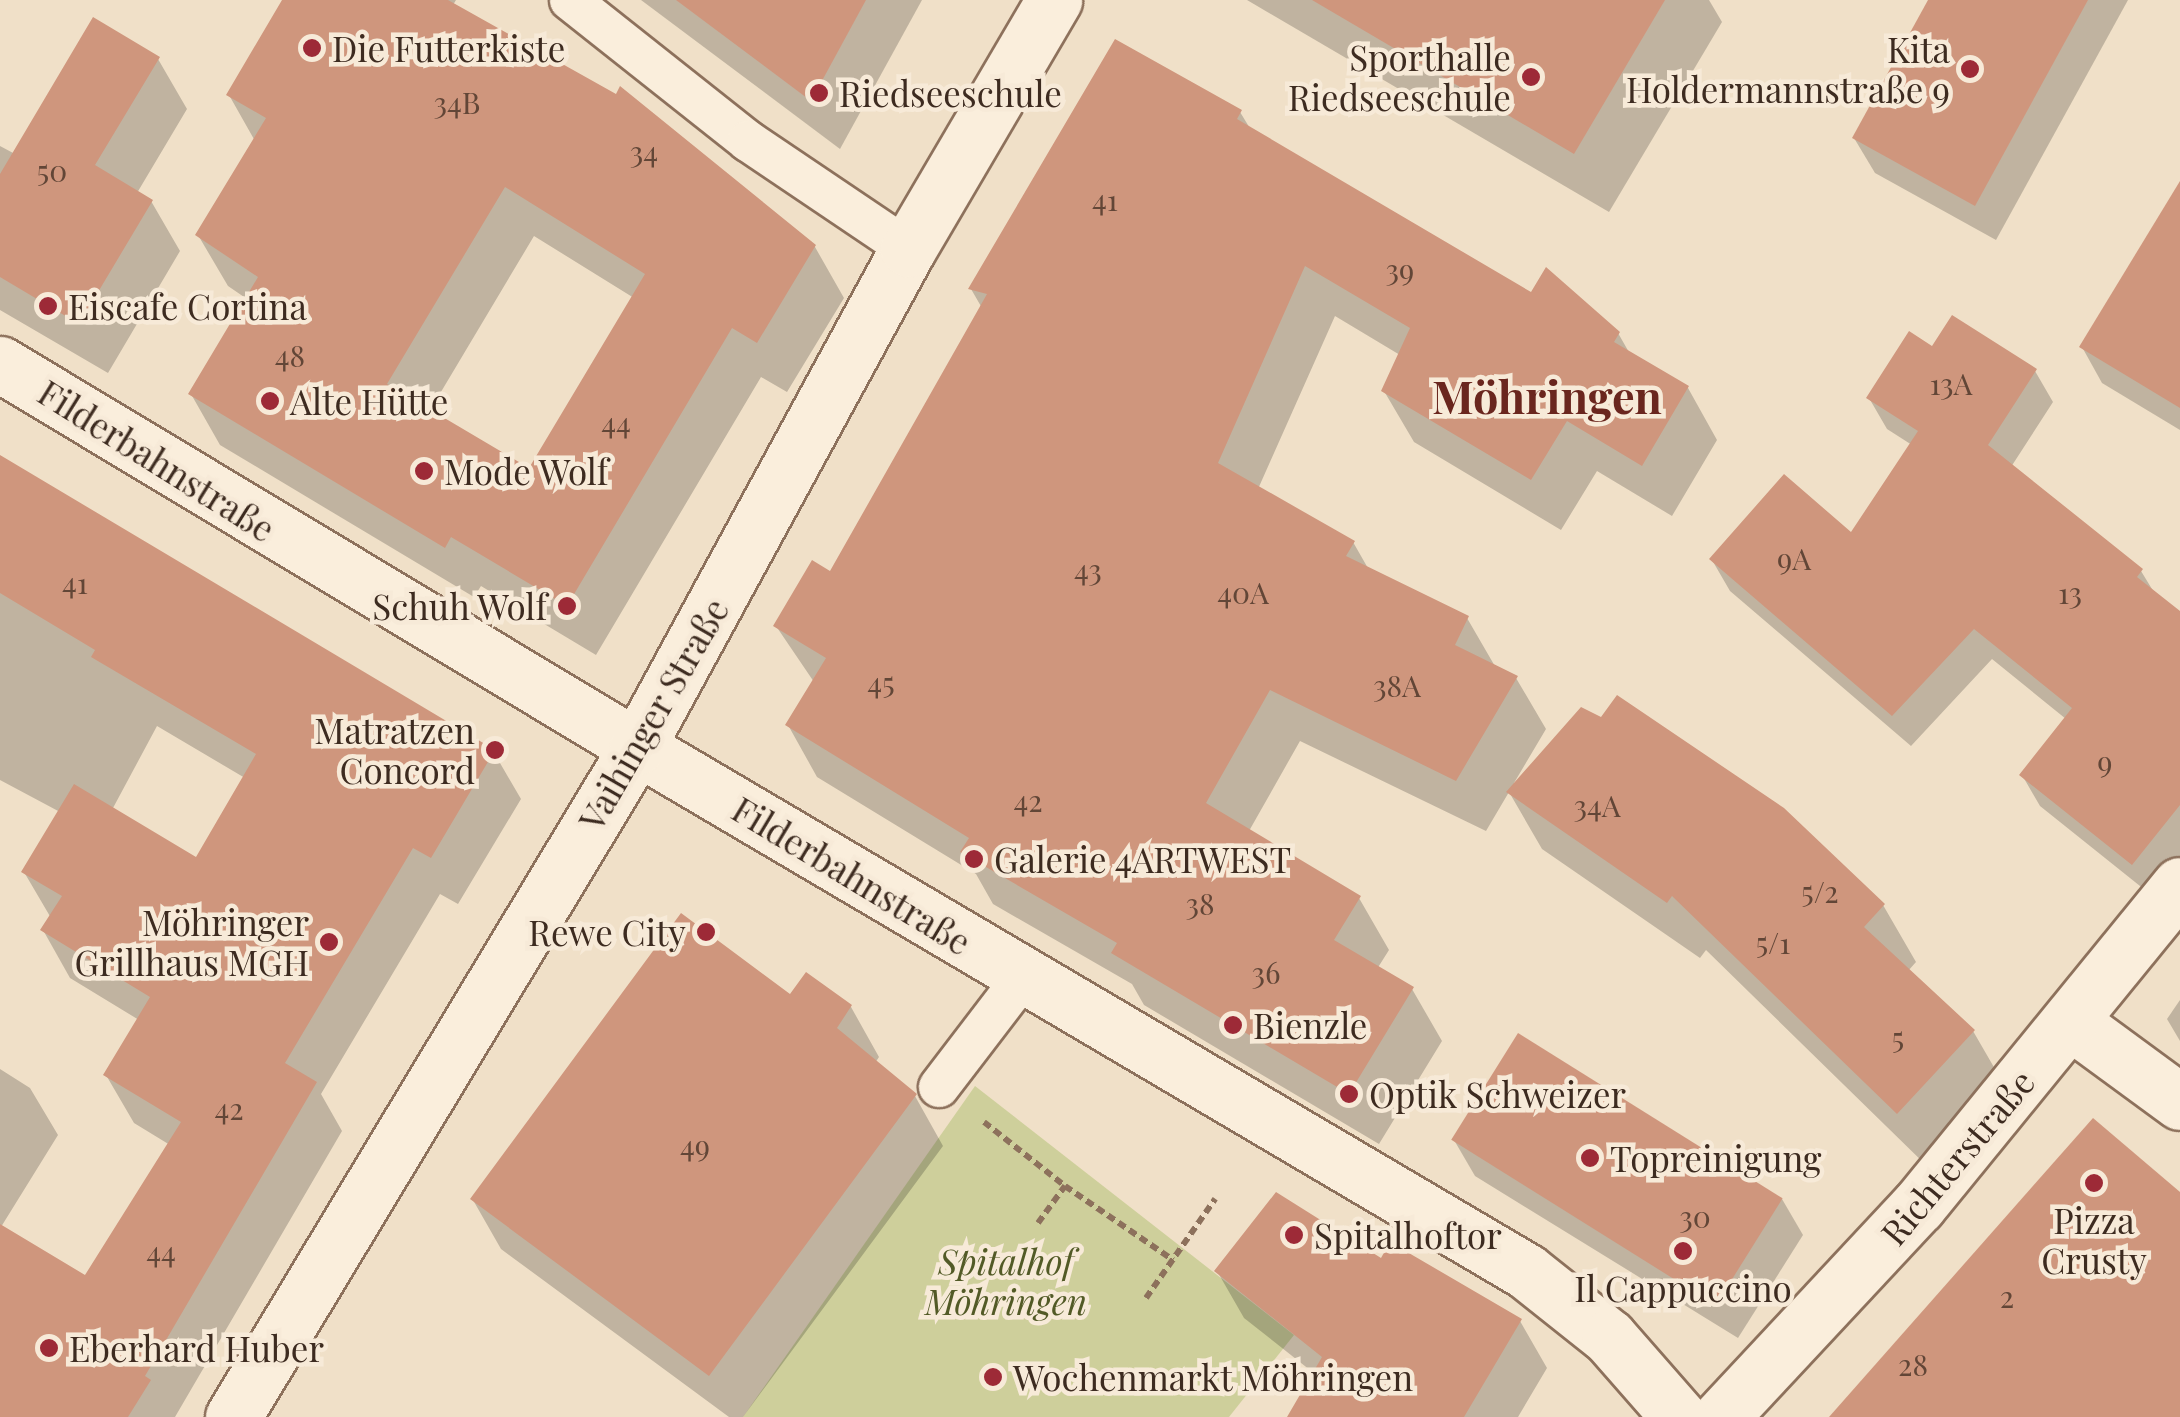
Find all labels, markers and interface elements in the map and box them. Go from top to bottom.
place label: Die Futterkiste [332,27,565,69]
place label: Kita Holdermannstraße 9 [1626,28,1950,110]
place label: Sporthalle Riedseeschule [1288,36,1511,118]
marker: Die Futterkiste [301,37,323,59]
marker: Kita Holdermannstraße 9 [1959,58,1981,80]
marker: Sporthalle Riedseeschule [1520,66,1542,88]
place label: Riedseeschule [839,72,1062,114]
marker: Riedseeschule [808,82,830,104]
house number: 34B [433,84,481,120]
house number: 34 [630,133,658,169]
house number: 50 [37,152,67,188]
house number: 41 [1092,181,1118,217]
house number: 39 [1386,251,1414,287]
place label: Eiscafe Cortina [68,285,307,327]
marker: Eiscafe Cortina [37,295,59,317]
house number: 48 [275,337,305,373]
house number: 13A [1929,365,1973,401]
district label: Möhringen [1432,369,1662,423]
street label: Filderbahnstraße [31,371,283,549]
place label: Alte Hütte [290,380,448,422]
marker: Alte Hütte [259,390,281,412]
house number: 44 [601,404,631,440]
place label: Mode Wolf [444,450,610,492]
marker: Mode Wolf [413,460,435,482]
house number: 9A [1777,540,1811,576]
house number: 43 [1074,551,1102,587]
house number: 41 [62,564,88,600]
house number: 40A [1217,574,1269,610]
house number: 13 [2058,574,2082,610]
place label: Schuh Wolf [371,585,547,627]
street label: Vaihinger Straße [569,590,737,838]
marker: Schuh Wolf [556,595,578,617]
house number: 45 [867,664,895,700]
house number: 38A [1373,667,1421,703]
place label: Matratzen Concord [314,709,475,791]
marker: Matratzen Concord [484,739,506,761]
house number: 9 [2097,743,2113,779]
house number: 42 [1013,782,1043,818]
street label: Filderbahnstraße [725,787,979,963]
house number: 34A [1573,787,1621,823]
place label: Galerie 4ARTWEST [994,838,1292,880]
marker: Galerie 4ARTWEST [963,848,985,870]
house number: 5/2 [1801,873,1839,909]
house number: 38 [1185,885,1215,921]
place label: Möhringer Grillhaus MGH [75,901,309,983]
place label: Rewe City [528,911,686,953]
marker: Rewe City [695,921,717,943]
house number: 5/1 [1756,924,1790,960]
marker: Möhringer Grillhaus MGH [318,931,340,953]
house number: 36 [1251,954,1281,990]
place label: Bienzle [1253,1004,1368,1046]
marker: Bienzle [1222,1014,1244,1036]
house number: 5 [1892,1019,1904,1055]
street label: Richterstraße [1872,1061,2042,1253]
place label: Optik Schweizer [1369,1073,1627,1115]
marker: Optik Schweizer [1338,1083,1360,1105]
house number: 42 [214,1090,244,1126]
house number: 49 [680,1127,710,1163]
place label: Topreinigung [1610,1137,1822,1179]
marker: Topreinigung [1579,1147,1601,1169]
marker: Pizza Crusty [2083,1172,2105,1194]
house number: 30 [1679,1198,1711,1234]
place label: Pizza Crusty [2041,1199,2147,1281]
place label: Spitalhoftor [1314,1214,1502,1256]
marker: Spitalhoftor [1283,1224,1305,1246]
house number: 44 [146,1233,176,1269]
park label: Spitalhof Möhringen [925,1240,1087,1322]
marker: Il Cappuccino [1672,1240,1694,1262]
place label: Il Cappuccino [1574,1267,1792,1309]
house number: 2 [2000,1278,2014,1314]
place label: Eberhard Huber [69,1327,324,1369]
marker: Eberhard Huber [38,1337,60,1359]
house number: 28 [1898,1346,1928,1382]
place label: Wochenmarkt Möhringen [1013,1356,1414,1398]
marker: Wochenmarkt Möhringen [982,1366,1004,1388]

